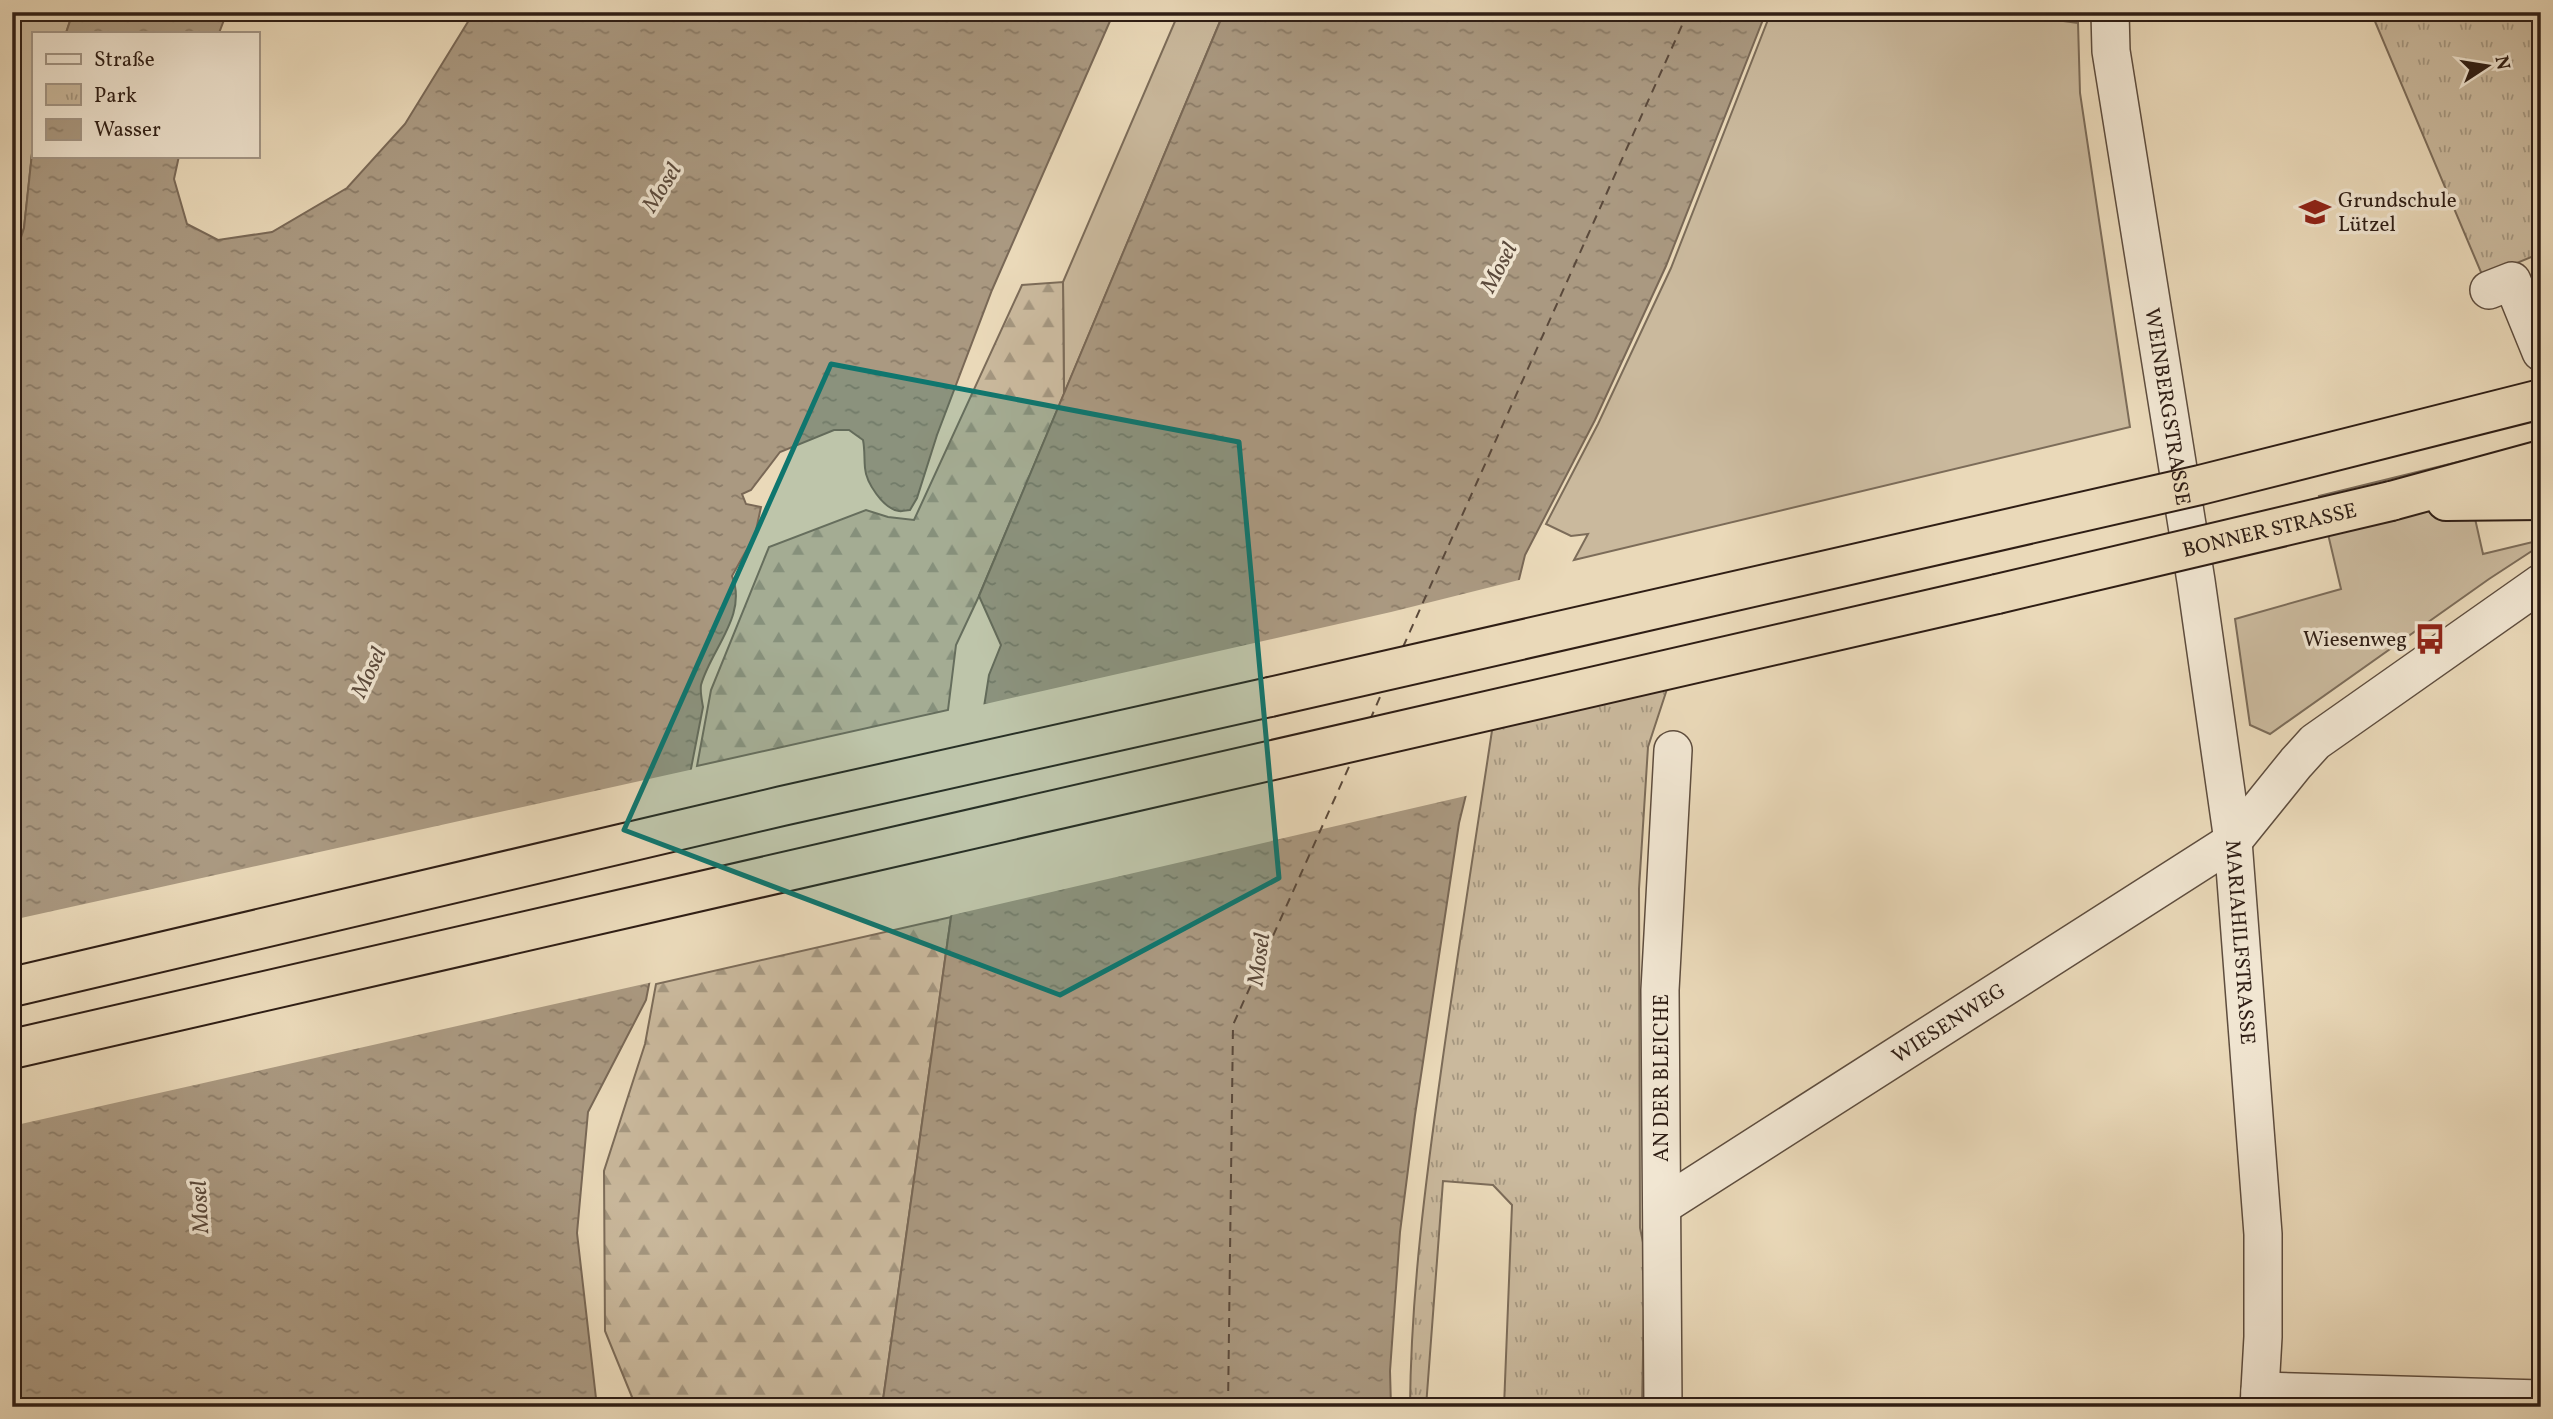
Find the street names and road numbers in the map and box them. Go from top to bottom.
street label: WEINBERGSTRASSE [2136,306,2197,508]
street label: BONNER STRASSE [2180,497,2360,566]
street label: MARIAHILFSTRASSE [2217,839,2262,1046]
street label: WIESENWEG [1887,977,2012,1071]
street label: AN DER BLEICHE [1648,994,1677,1162]

